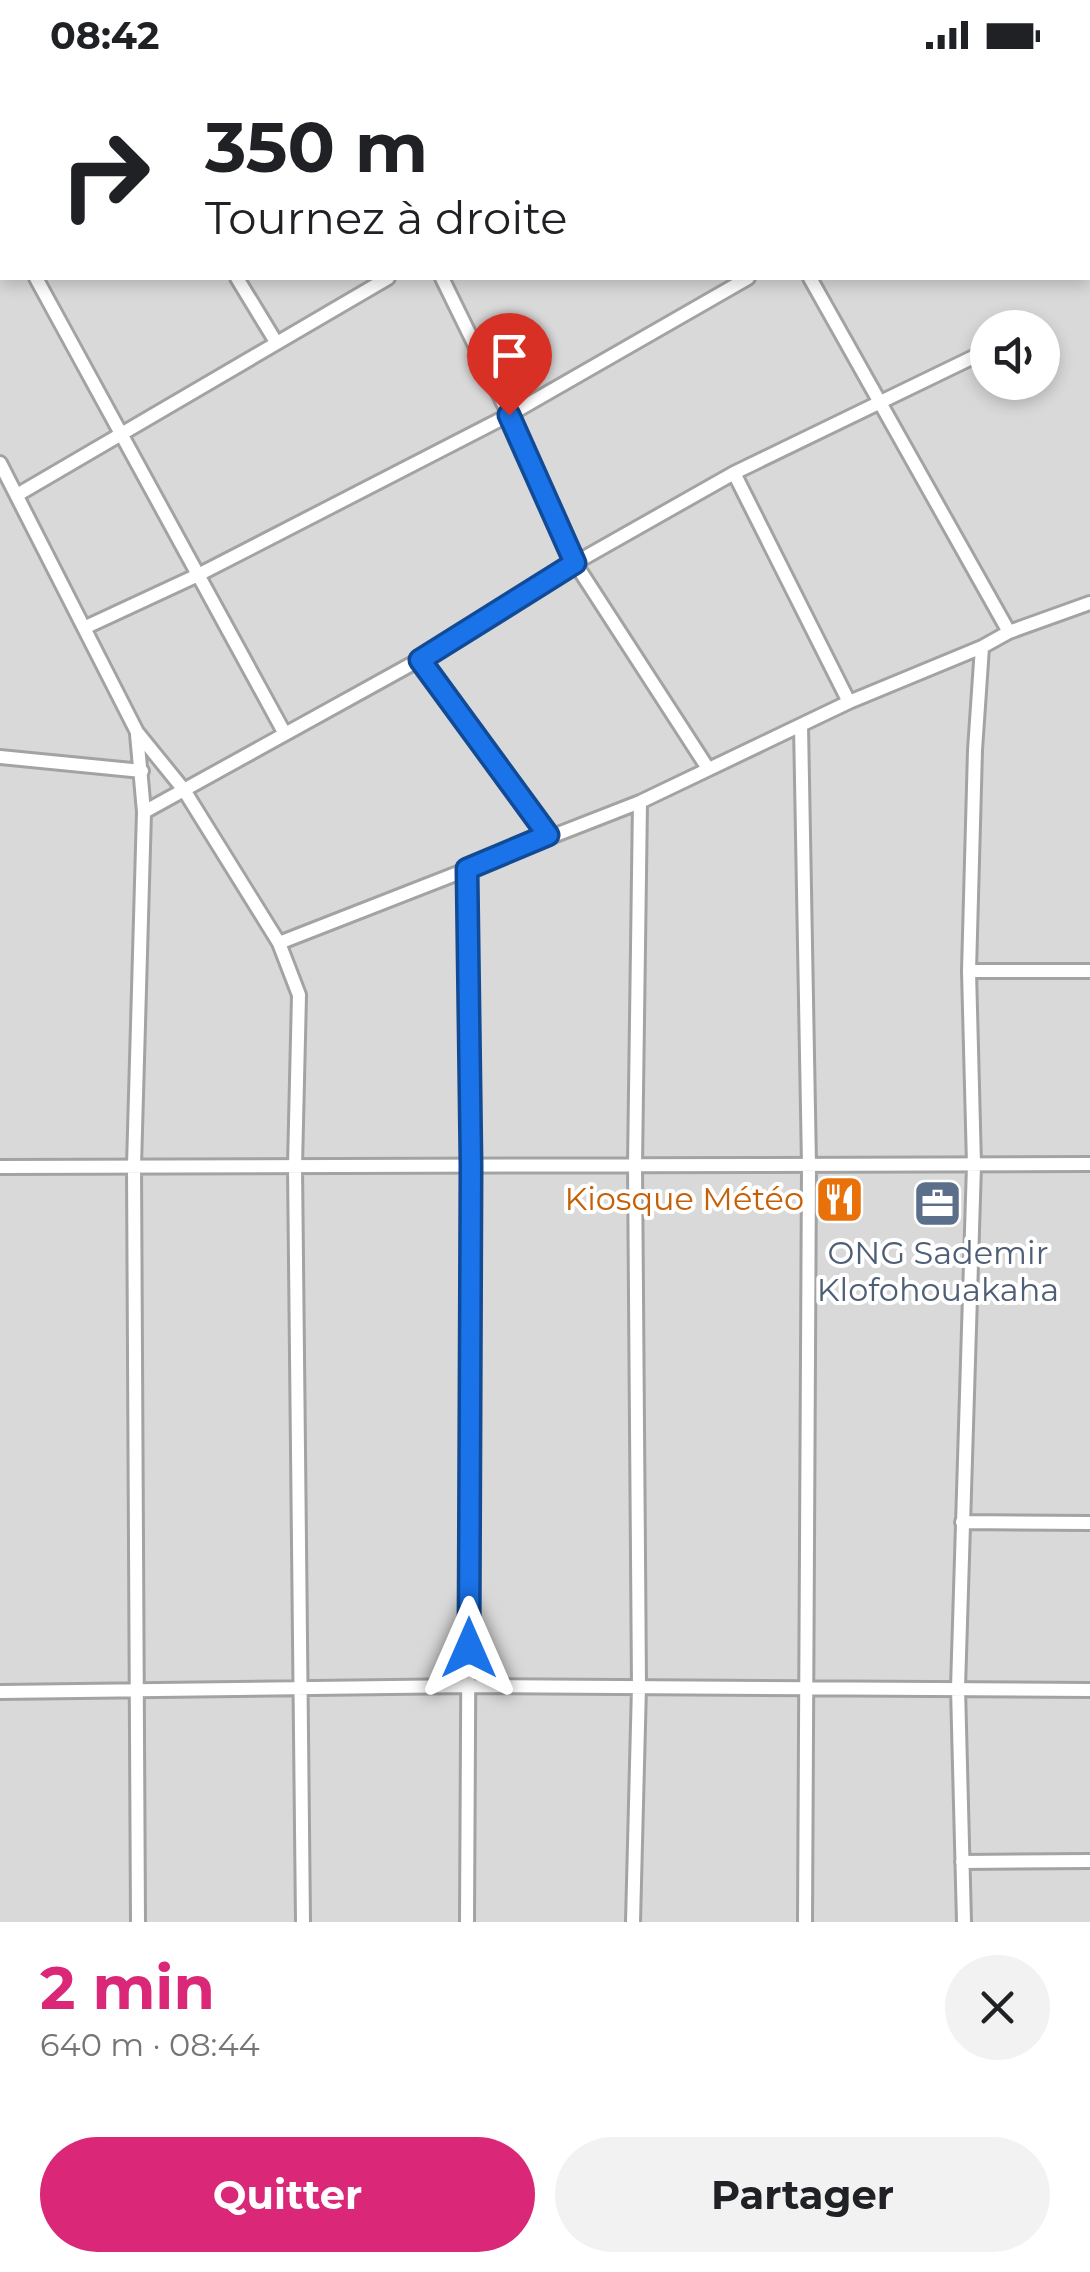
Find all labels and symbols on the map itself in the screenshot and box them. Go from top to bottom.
pin [467,313,552,416]
restaurant icon: Kiosque Météo [813,1173,865,1225]
office icon: ONG Sademir Klofohouakaha [912,1177,964,1229]
place label: Kiosque Météo [564,1179,804,1218]
place label: ONG Sademir Klofohouakaha [817,1233,1059,1309]
position arrow [417,1596,521,1700]

